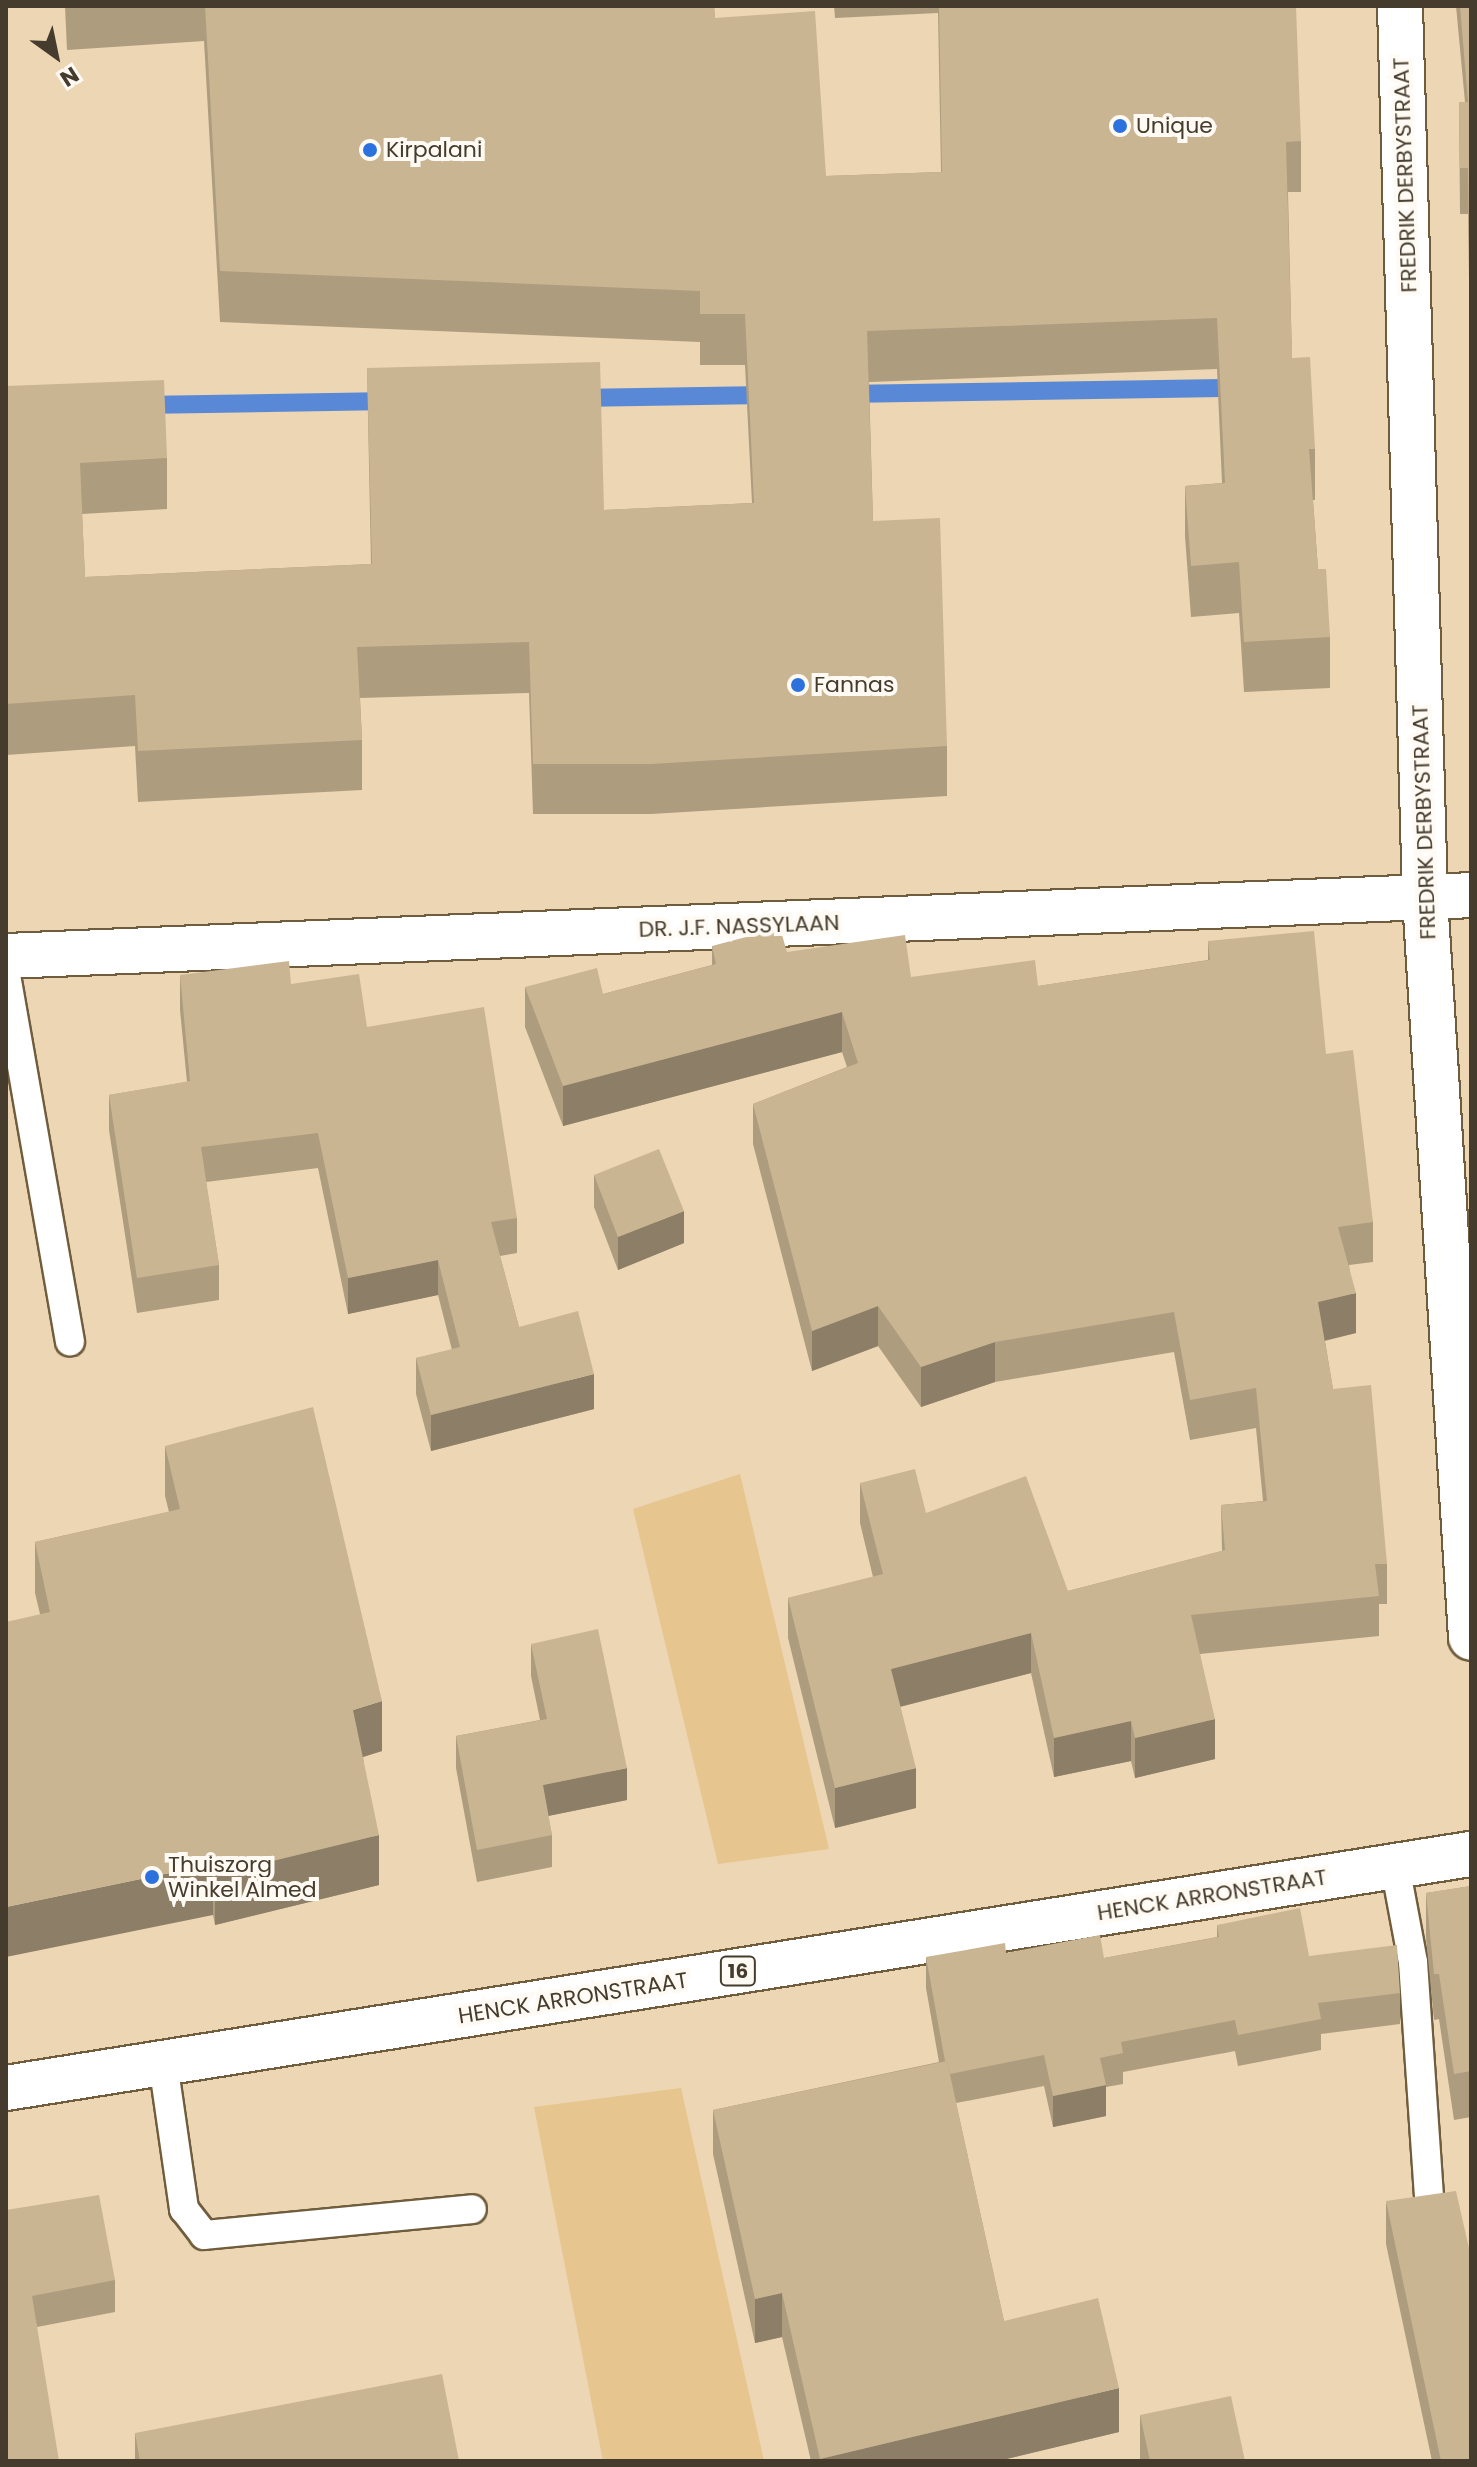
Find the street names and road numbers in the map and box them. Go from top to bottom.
street label: FREDRIK DERBYSTRAAT [1388,57,1422,293]
street label: FREDRIK DERBYSTRAAT [1407,704,1441,940]
street label: DR. J.F. NASSYLAAN [638,909,840,943]
street label: HENCK ARRONSTRAAT [1095,1864,1329,1926]
road number: 16 [718,1955,758,1987]
street label: HENCK ARRONSTRAAT [456,1967,690,2029]

